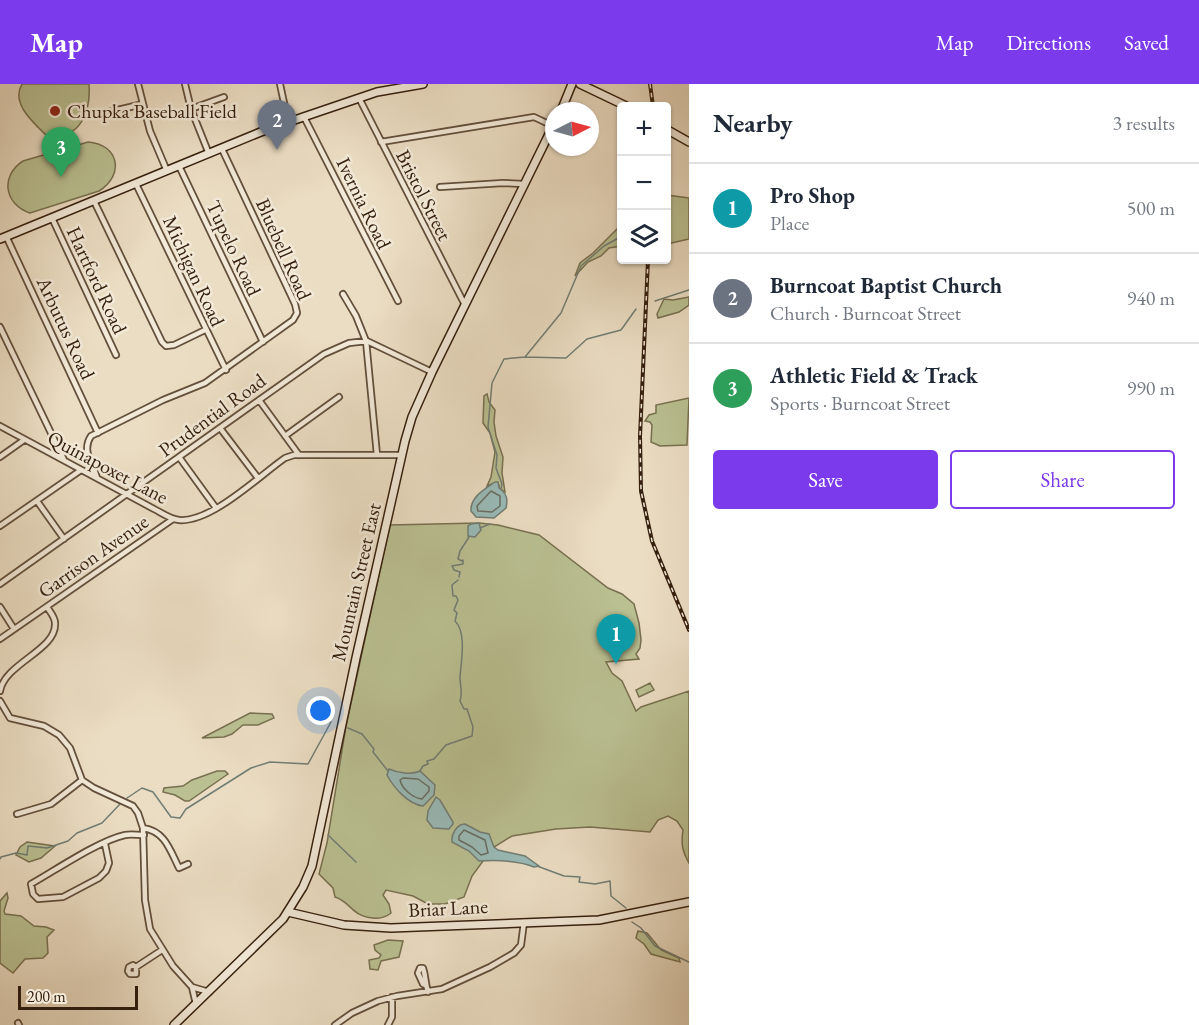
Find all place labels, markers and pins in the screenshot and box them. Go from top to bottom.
place label: Chupka Baseball Field [67,98,238,124]
pin: 2 [258,100,296,150]
marker: Chupka Baseball Field [48,104,62,118]
pin: 3 [42,128,80,177]
pin: 1 [596,614,636,664]

